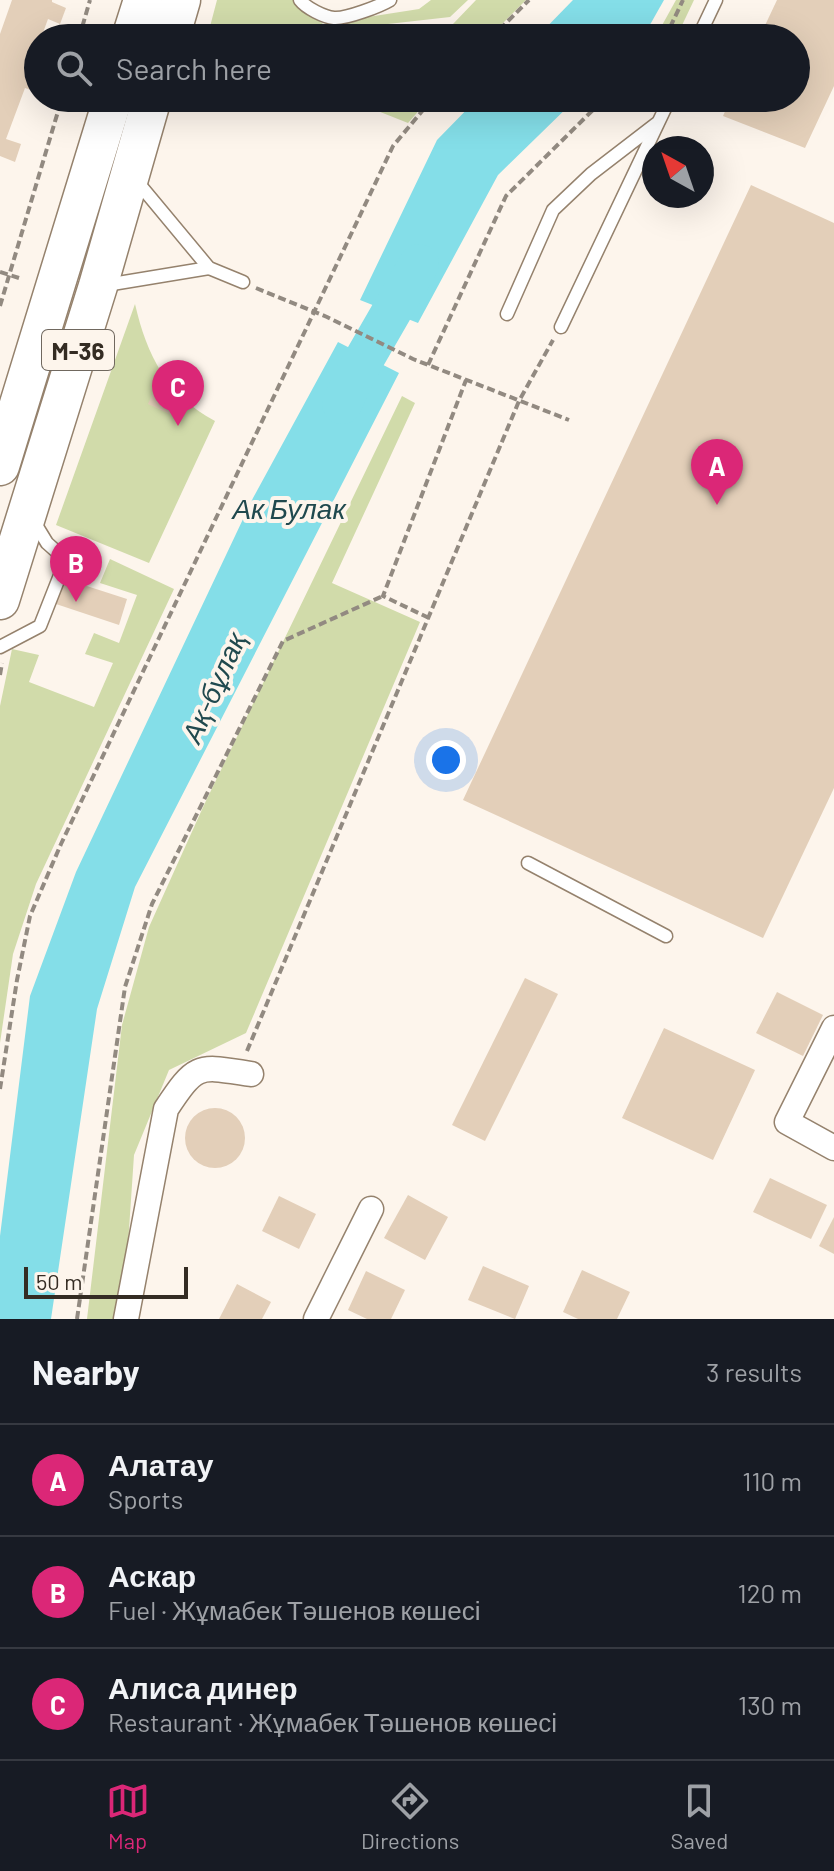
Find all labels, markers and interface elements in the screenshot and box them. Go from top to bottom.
search box [24,24,810,112]
icon: search [52,46,96,90]
text: Search here [116,50,272,86]
north arrow [642,136,714,208]
road number: M-36 [42,330,114,370]
pin: C [152,360,204,426]
pin: A [691,439,743,505]
water label: Ак Булак [230,491,347,525]
pin: B [50,536,102,602]
water label: Ақ-бұлақ [173,625,253,749]
your location [426,740,466,780]
scale bar [24,1263,188,1299]
text: 50 m [36,1268,82,1294]
text: Nearby [32,1351,140,1392]
text: 3 results [706,1356,802,1387]
text: Алатау [108,1446,213,1482]
text: A [49,1465,67,1496]
text: 110 m [742,1465,802,1496]
text: Sports [108,1483,183,1514]
text: Аскар [108,1557,196,1593]
text: B [50,1577,66,1608]
text: 120 m [738,1577,802,1608]
text: Fuel · Жұмабек Тәшенов көшесі [108,1594,480,1625]
text: Алиса динер [108,1669,298,1705]
text: C [50,1689,66,1720]
text: 130 m [738,1689,802,1720]
text: Restaurant · Жұмабек Тәшенов көшесі [108,1706,557,1737]
tab: Map [106,1779,150,1853]
tab: Directions [361,1779,459,1853]
tab: Saved [671,1779,728,1853]

